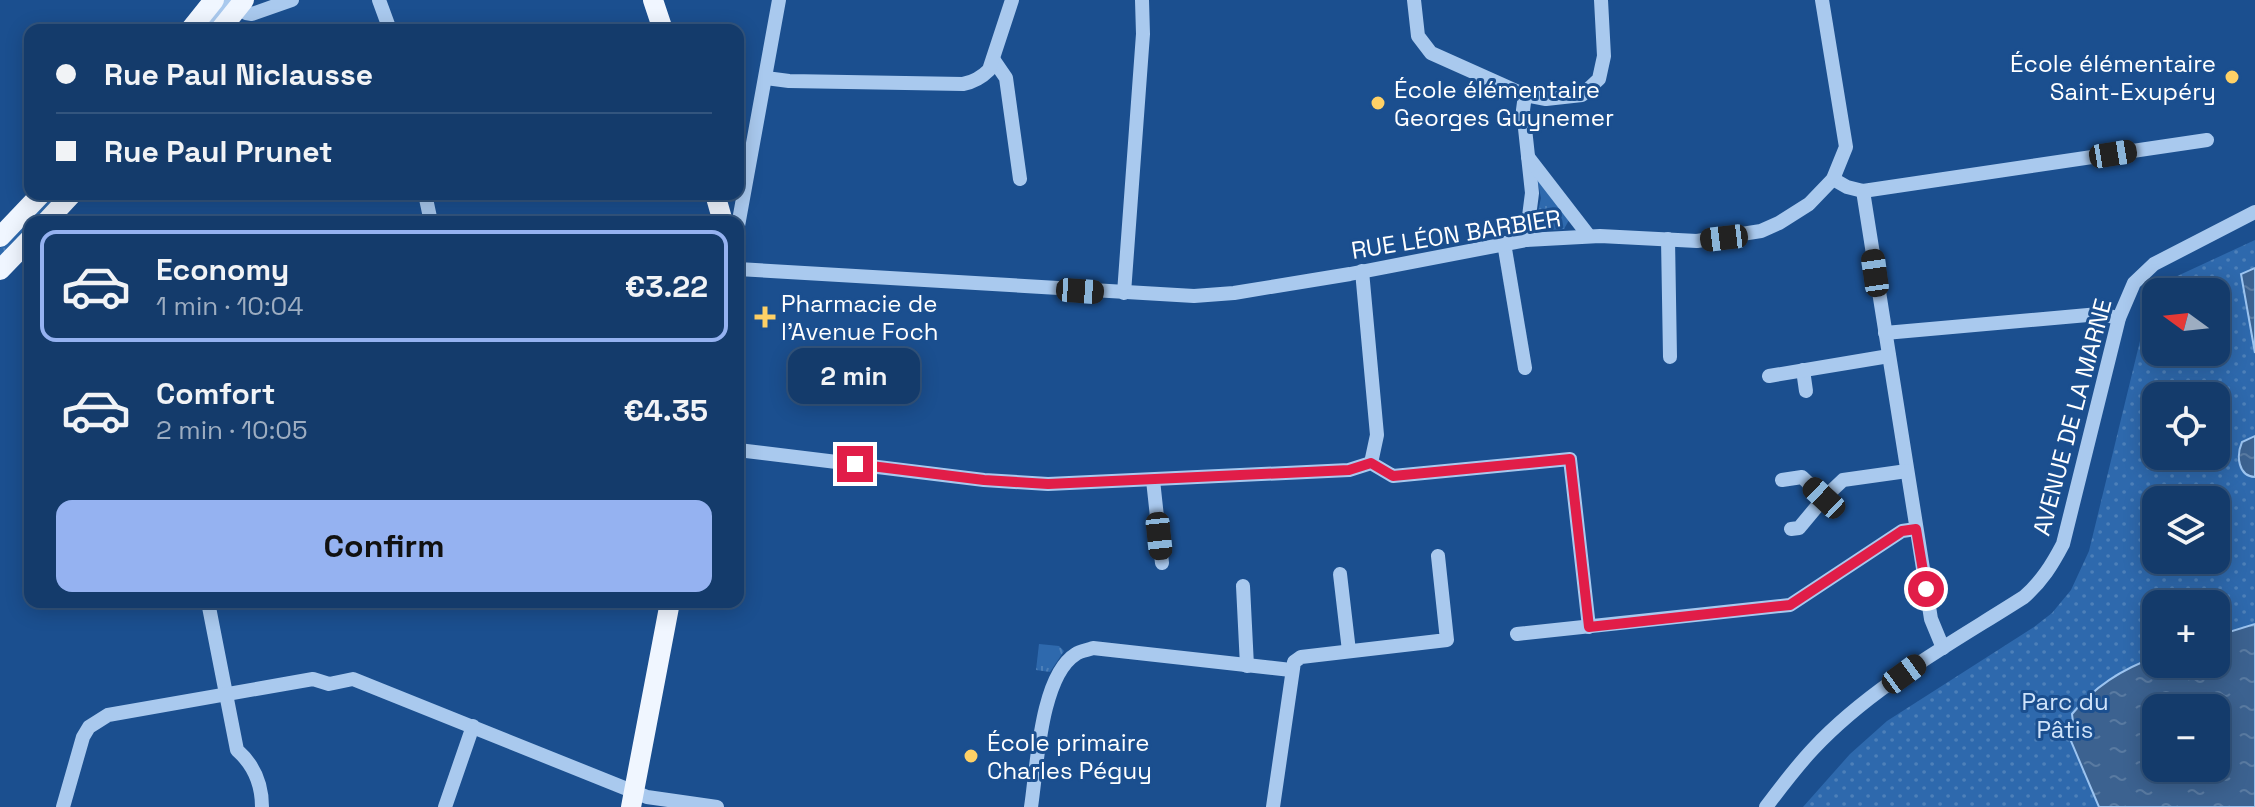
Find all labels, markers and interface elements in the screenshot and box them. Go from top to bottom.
place label: École élémentaire Saint-Exupéry [2010,48,2216,107]
text: Rue Paul Niclausse [104,55,373,94]
marker: École élémentaire Saint-Exupéry [2223,68,2241,86]
place label: École élémentaire Georges Guynemer [1394,74,1614,133]
marker: École élémentaire Georges Guynemer [1369,94,1387,112]
text: Rue Paul Prunet [104,132,333,171]
car [2087,138,2139,170]
street label: RUE LÉON BARBIER [1349,202,1563,266]
car [1699,223,1749,253]
car [1860,248,1890,298]
icon: car [60,250,132,322]
text: Economy [156,250,289,289]
text: €3.22 [625,267,708,306]
car [1055,277,1105,305]
north arrow [2142,278,2230,366]
map controls [2142,278,2230,782]
place label: Pharmacie de l'Avenue Foch [781,288,938,347]
text: 1 min · 10:04 [156,289,303,323]
street label: AVENUE DE LA MARNE [2025,295,2119,539]
marker: Pharmacie de l'Avenue Foch [756,308,774,326]
callout: 2 min [789,348,921,404]
text: 2 min [820,359,888,393]
icon: car [60,374,132,446]
text: Comfort [156,374,275,413]
button: locate [2142,382,2230,470]
text: €4.35 [623,391,708,430]
text: 2 min · 10:05 [156,413,308,447]
route end [837,446,873,482]
car [1798,473,1850,523]
button: layers [2142,486,2230,574]
button: Confirm [56,500,712,592]
car [1145,511,1173,561]
route start [1908,571,1944,607]
button: + [2142,590,2230,678]
car [1878,650,1930,698]
park label: Parc du Pâtis [2021,686,2109,745]
button: − [2142,694,2230,782]
place label: École primaire Charles Péguy [987,727,1152,786]
marker: École primaire Charles Péguy [962,747,980,765]

